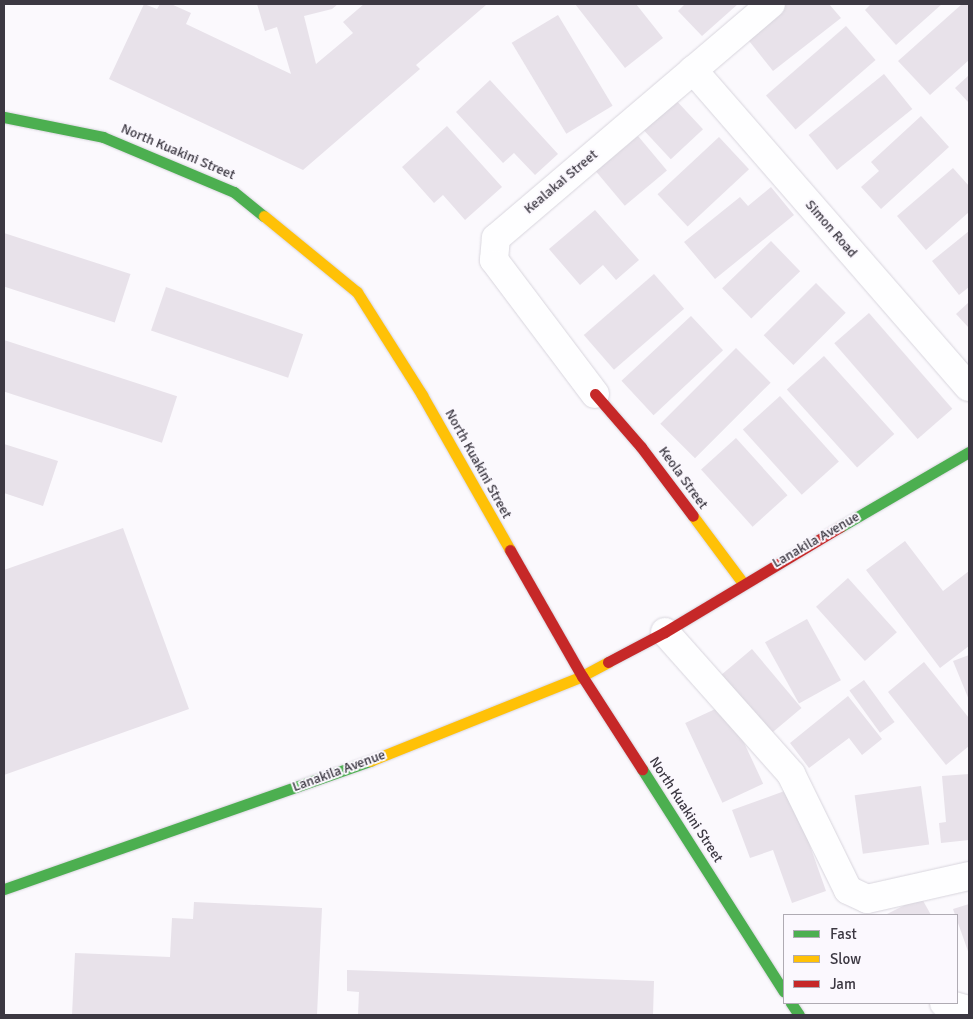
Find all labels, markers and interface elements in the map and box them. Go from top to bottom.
street label: North Kuakini Street [118,120,238,184]
street label: Kealakai Street [521,146,601,218]
street label: Simon Road [801,197,861,261]
street label: North Kuakini Street [441,406,515,522]
street label: Keola Street [655,443,711,513]
street label: Lanakila Avenue [769,508,863,572]
street label: Lanakila Avenue [290,746,388,796]
street label: North Kuakini Street [646,754,726,866]
legend [783,914,958,1004]
text: Fast [830,925,857,943]
text: Slow [830,950,861,968]
text: Jam [830,975,856,993]

